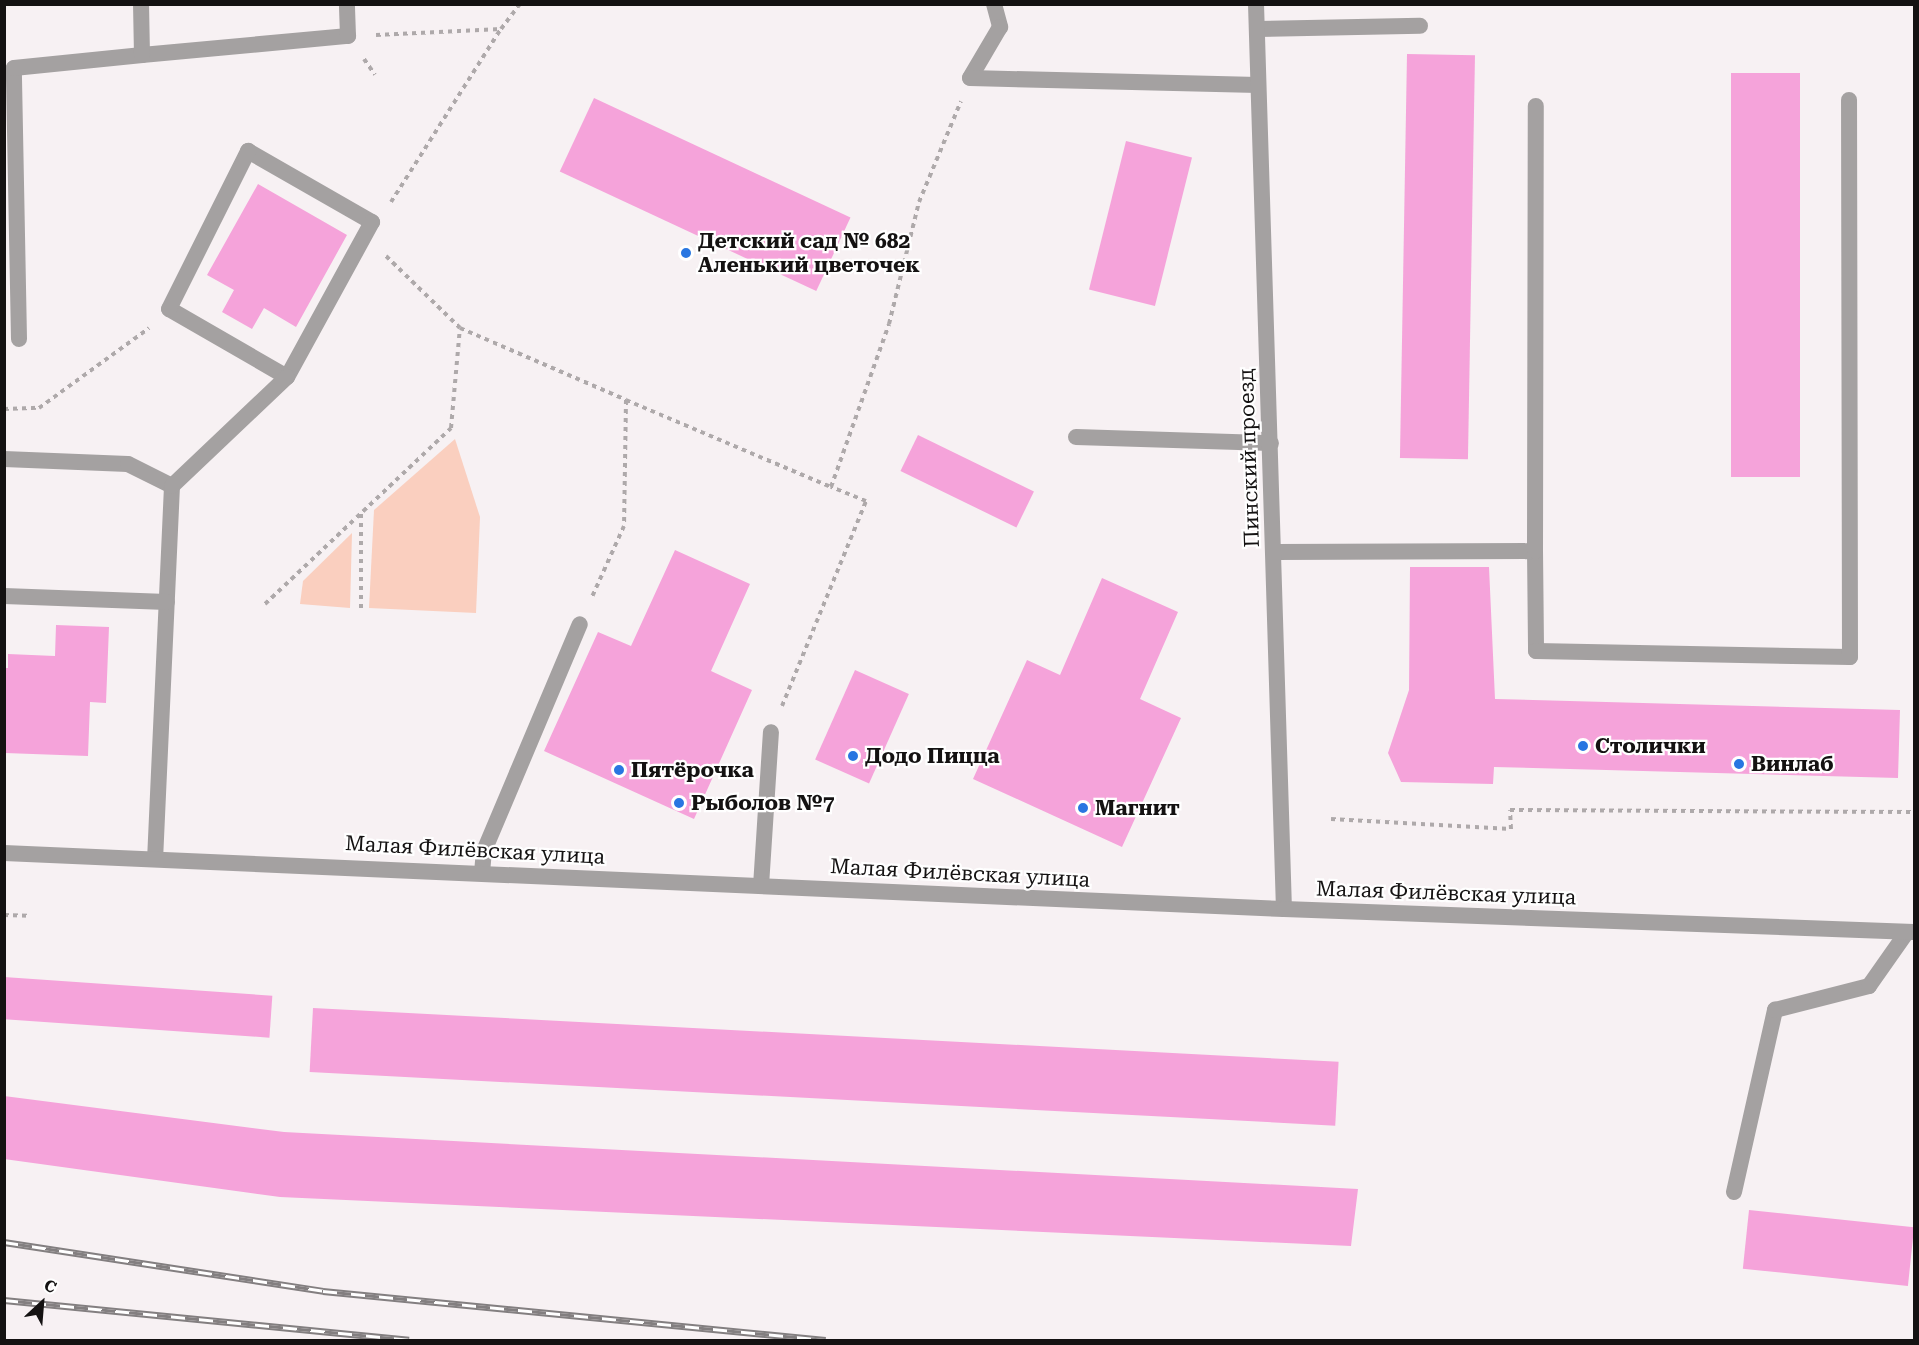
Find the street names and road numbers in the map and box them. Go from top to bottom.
street label: Пинский проезд [1233,368,1265,548]
street label: Малая Филёвская улица [344,831,606,869]
street label: Малая Филёвская улица [829,854,1091,892]
street label: Малая Филёвская улица [1315,876,1577,910]

